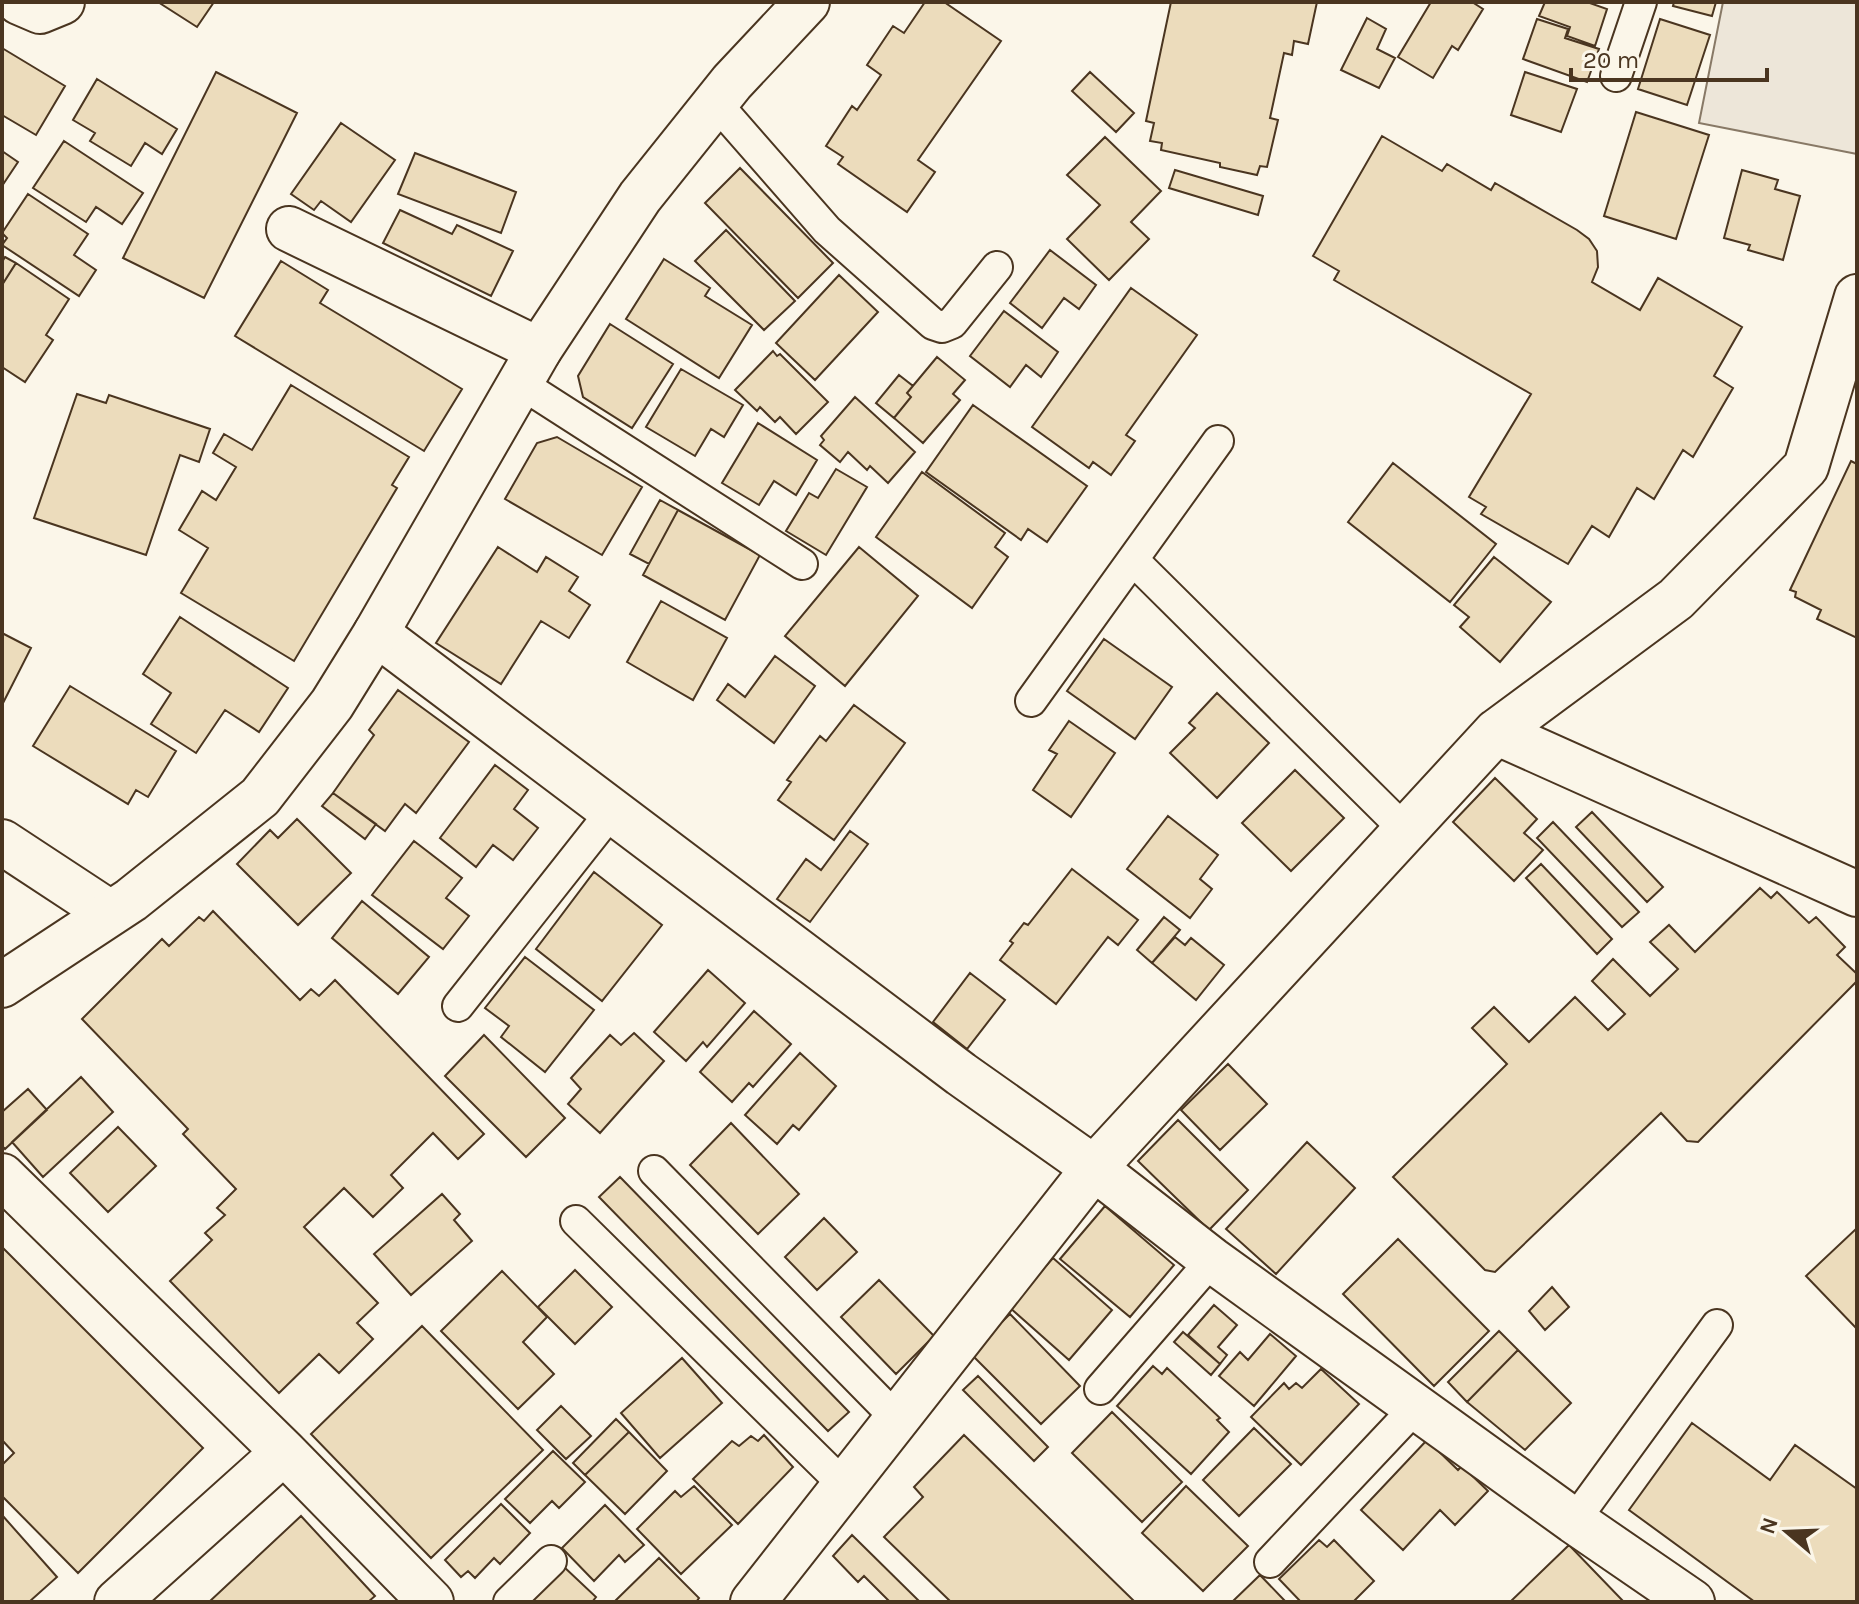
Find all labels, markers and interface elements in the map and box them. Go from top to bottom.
scale bar [1571,32,1767,82]
text: 20 m [1583,46,1639,74]
north arrow [1747,1492,1827,1572]
text: N [1754,1514,1784,1538]

